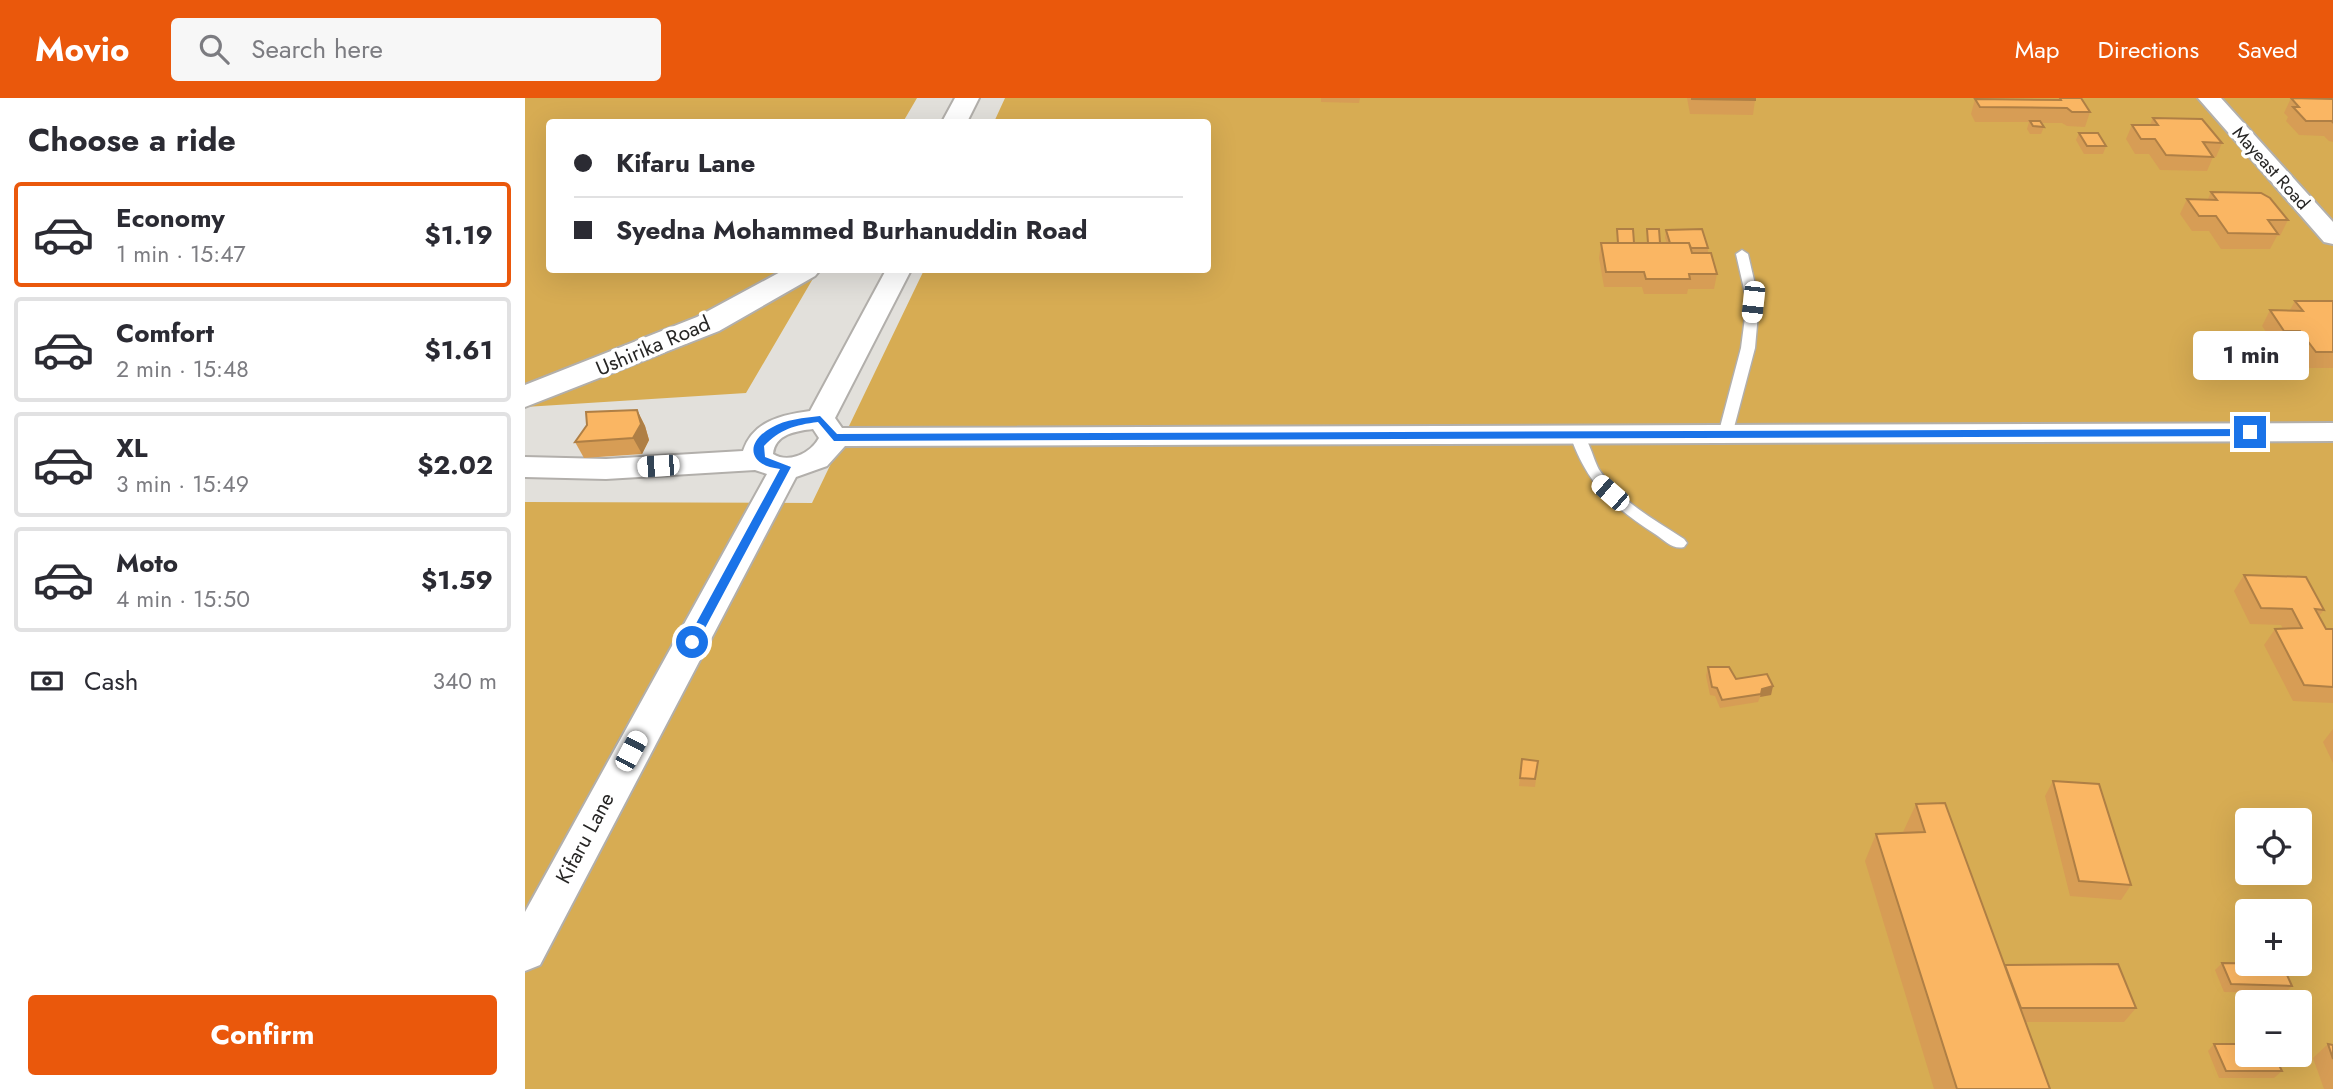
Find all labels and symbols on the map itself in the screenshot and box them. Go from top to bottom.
street label: Mayeast Road [2226,120,2316,216]
car [1741,280,1766,324]
street label: Ushirika Road [591,308,715,384]
callout: 1 min [2192,330,2308,380]
route end [2234,416,2266,448]
car [637,454,680,478]
car [1588,471,1633,515]
route start [676,626,708,658]
car [612,728,651,774]
street label: Kifaru Lane [548,787,622,889]

